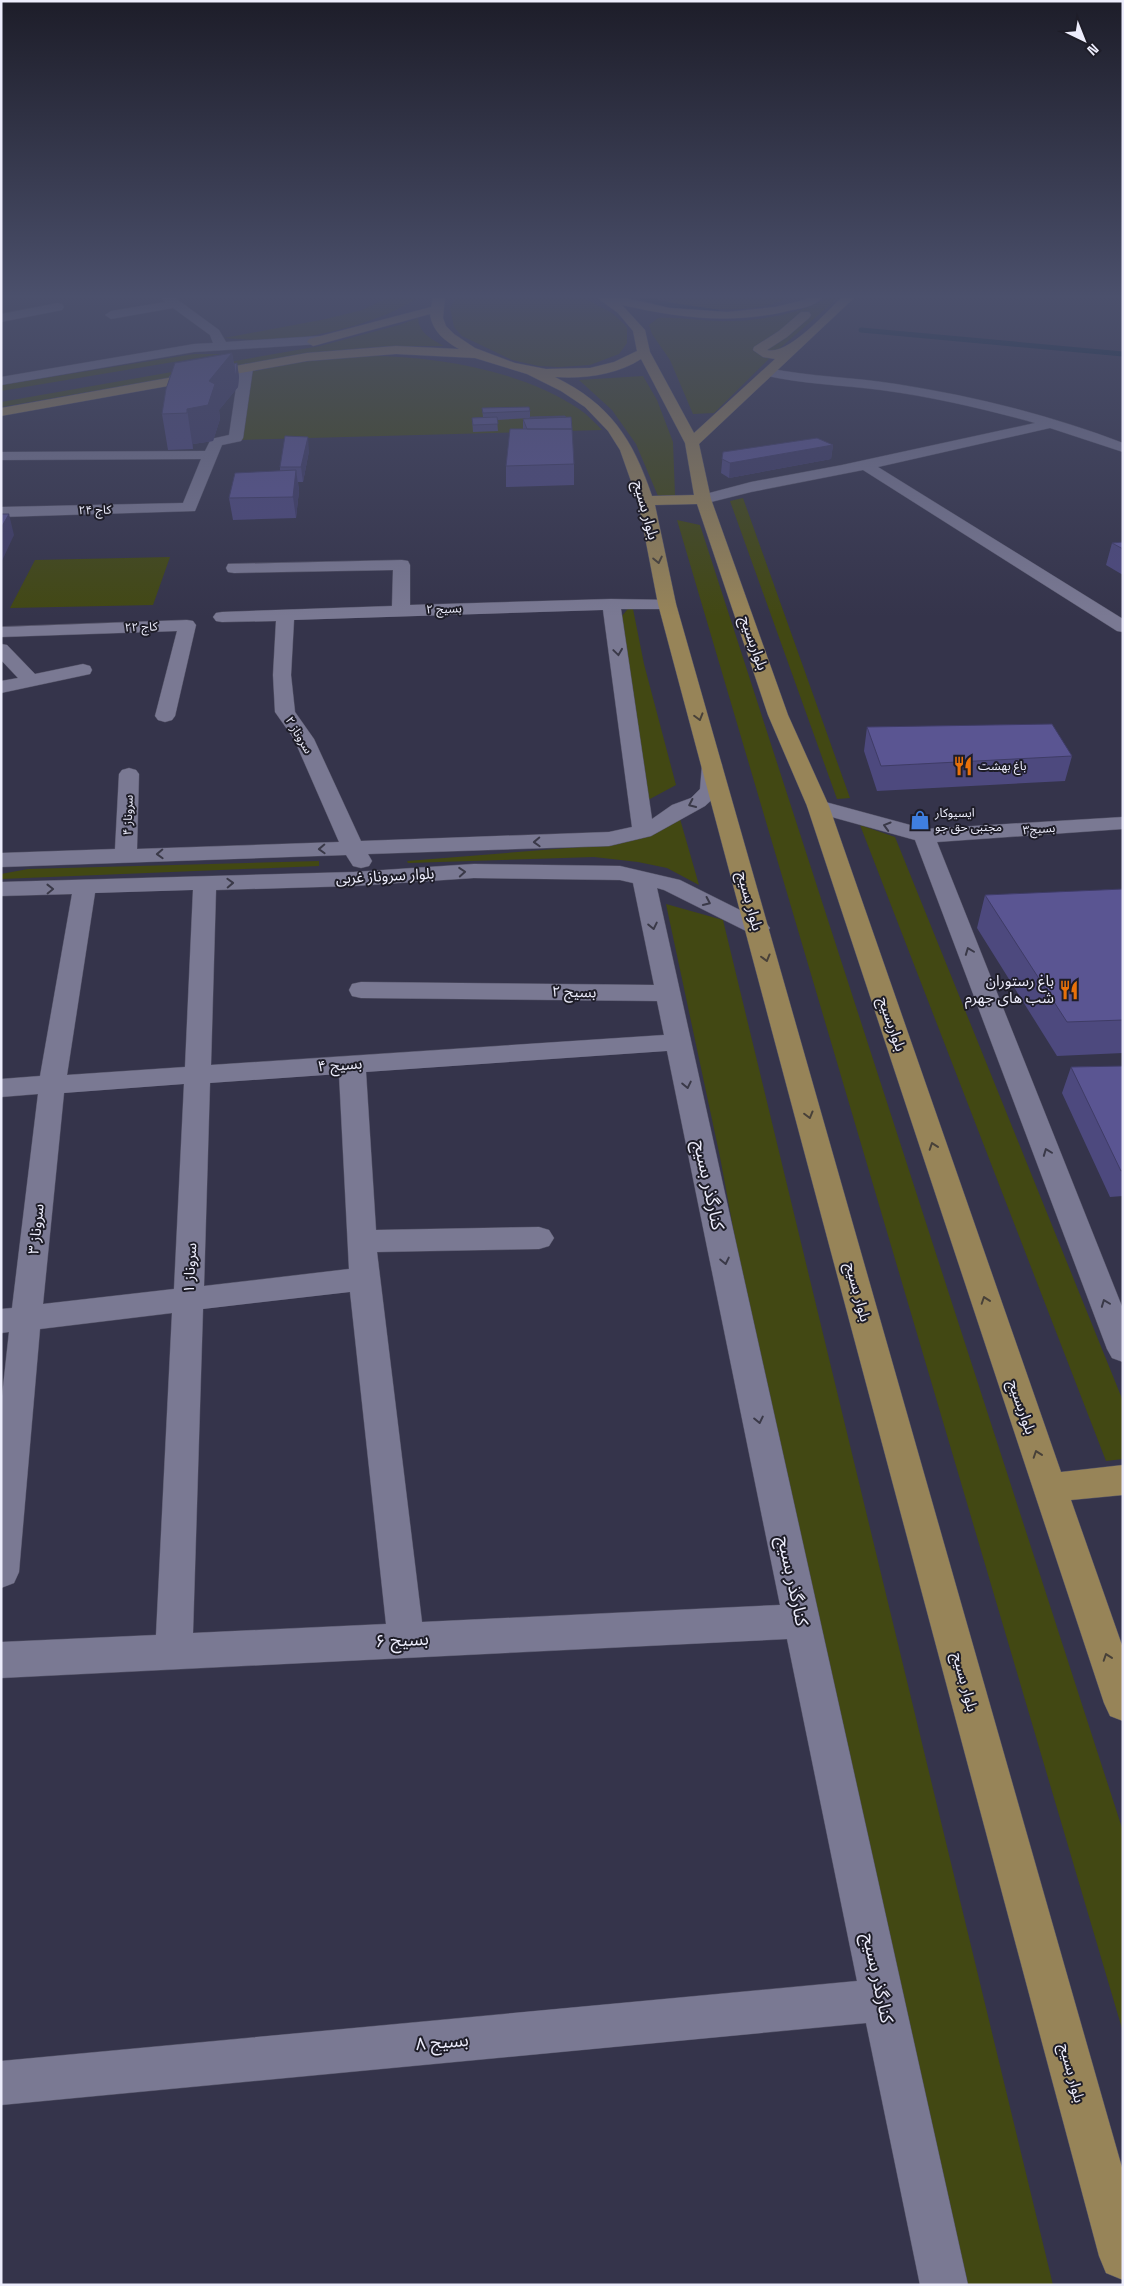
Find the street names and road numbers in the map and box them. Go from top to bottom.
street label: بلوار بسیج [627,478,664,542]
street label: کاج ۲۴ [78,502,113,519]
street label: بسیج ۲ [426,600,462,619]
street label: بلواربسیج [733,613,773,674]
street label: کاج ۲۲ [124,618,159,637]
street label: سروناز ۲ [282,713,316,757]
street label: سروناز ۴ [119,794,137,836]
street label: بسیج۳ [1022,820,1056,839]
street label: بلوار سروناز غربی [335,863,435,888]
street label: بلوار بسیج [731,869,768,933]
street label: بسیج ۲ [552,982,596,1004]
street label: بلواربسیج [871,994,911,1055]
street label: بسیج ۴ [317,1053,363,1079]
street label: کنارگذر بسیج [687,1138,730,1233]
street label: سروناز ۳ [23,1202,48,1255]
street label: سروناز ۱ [179,1242,200,1294]
street label: بلوار بسیج [839,1260,876,1324]
street label: بلواربسیج [1001,1377,1041,1438]
street label: کنارگذر بسیج [771,1534,814,1629]
street label: بسیج ۶ [375,1627,429,1654]
street label: بلوار بسیج [946,1650,983,1714]
street label: کنارگذر بسیج [856,1931,899,2026]
street label: بسیج ۸ [414,2028,470,2057]
street label: بلوار بسیج [1053,2041,1090,2105]

